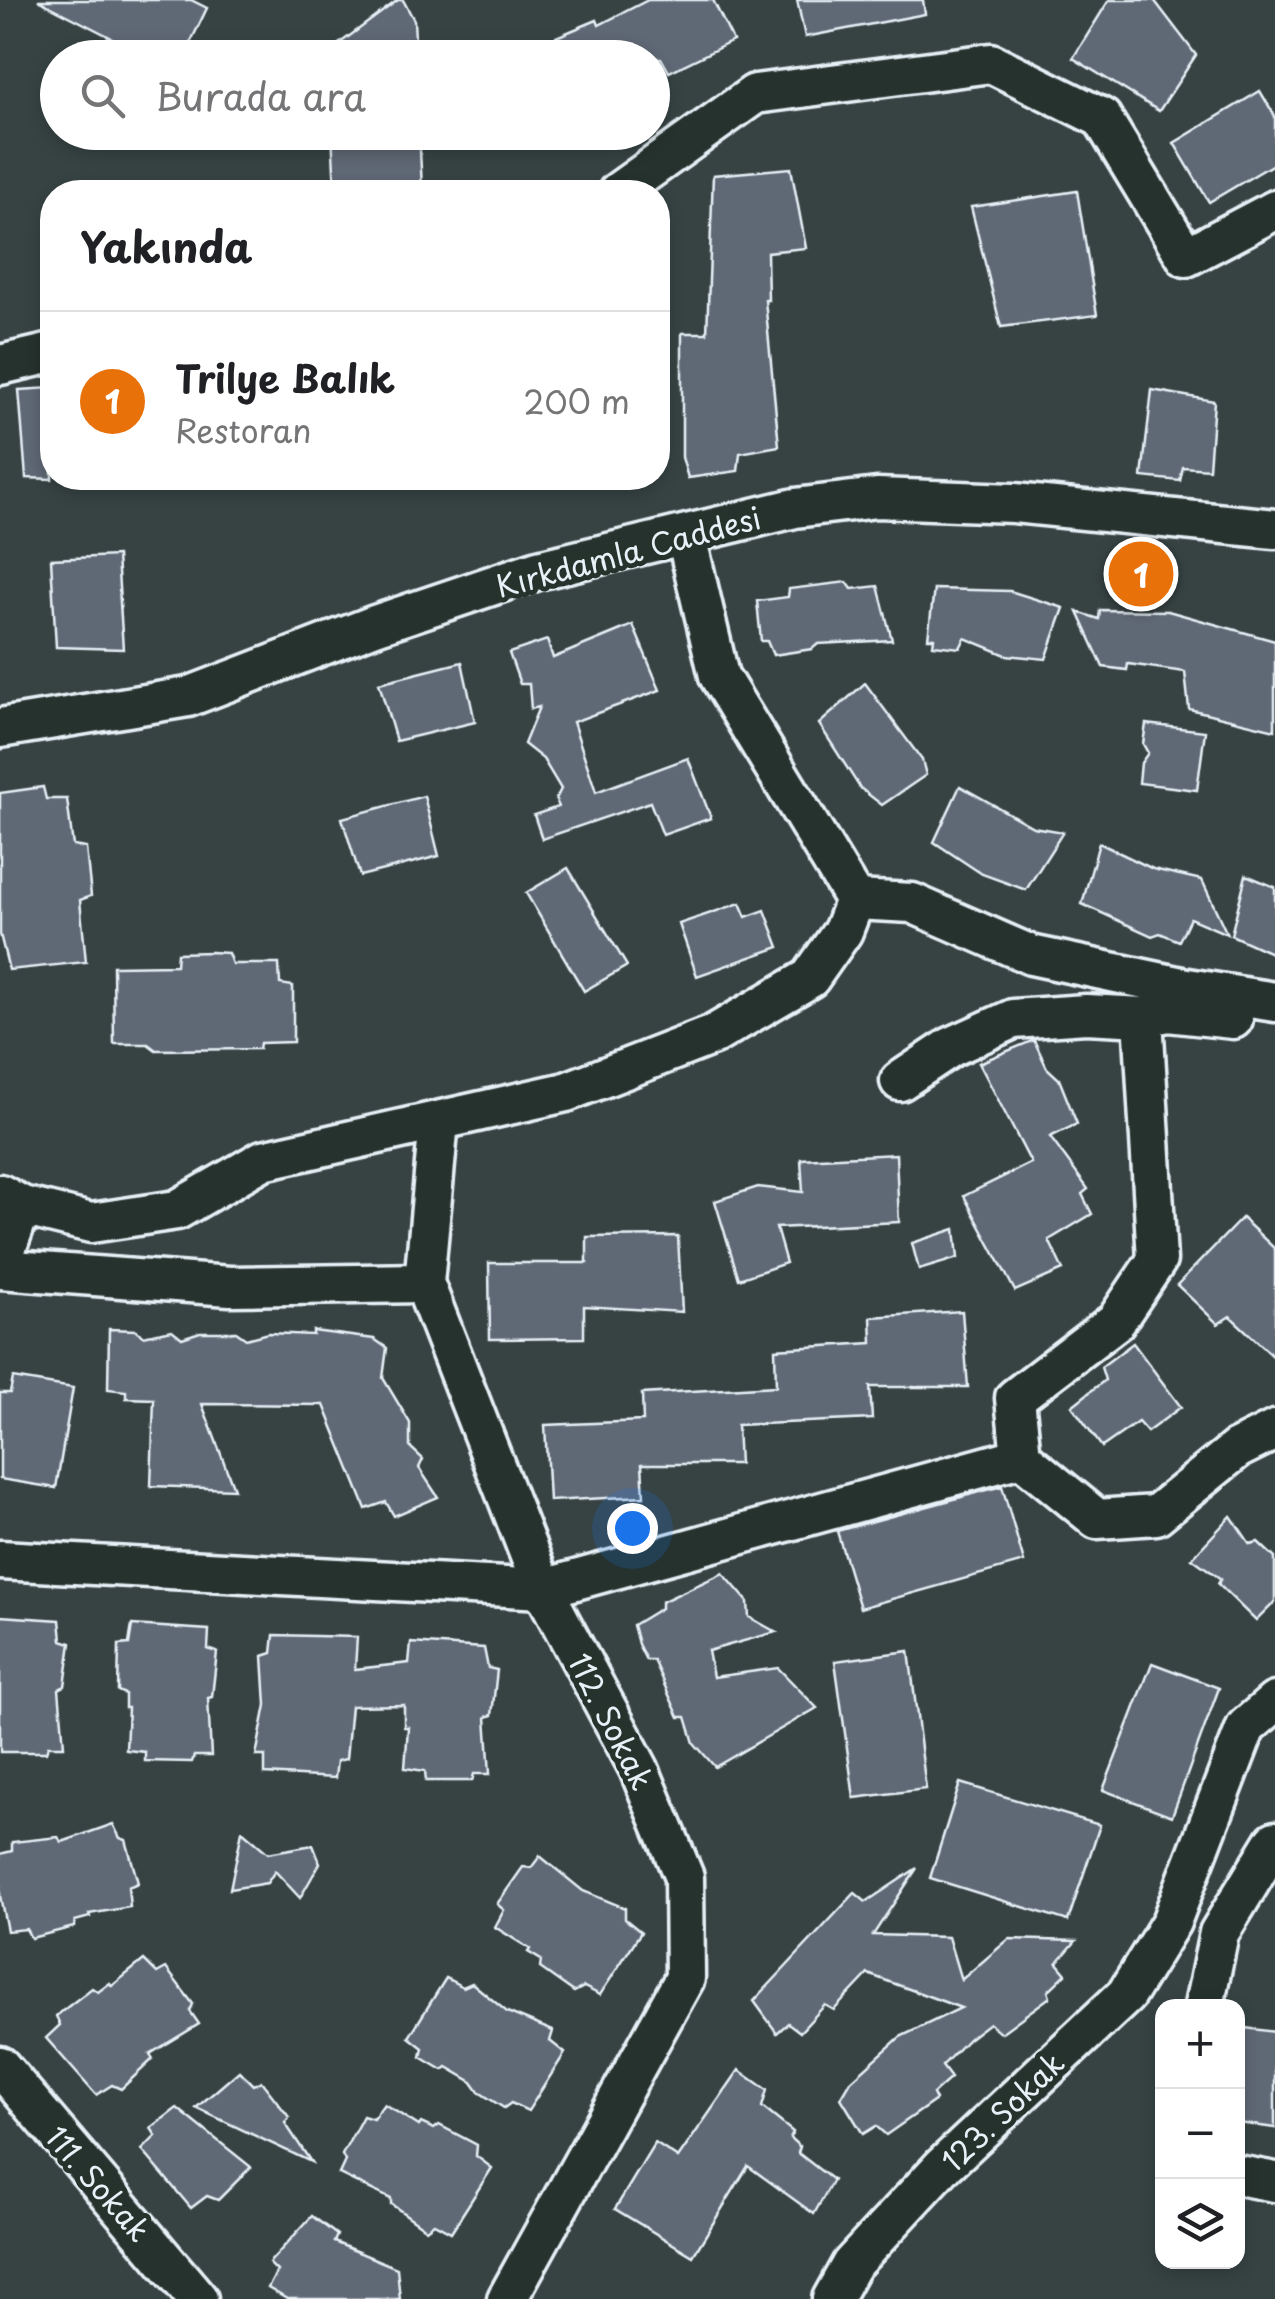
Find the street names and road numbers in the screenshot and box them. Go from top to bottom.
street label: Kırkdamla Caddesi [490,494,766,608]
street label: 112. Sokak [558,1645,666,1797]
street label: 123. Sokak [930,2041,1074,2181]
street label: 111. Sokak [36,2115,162,2251]

